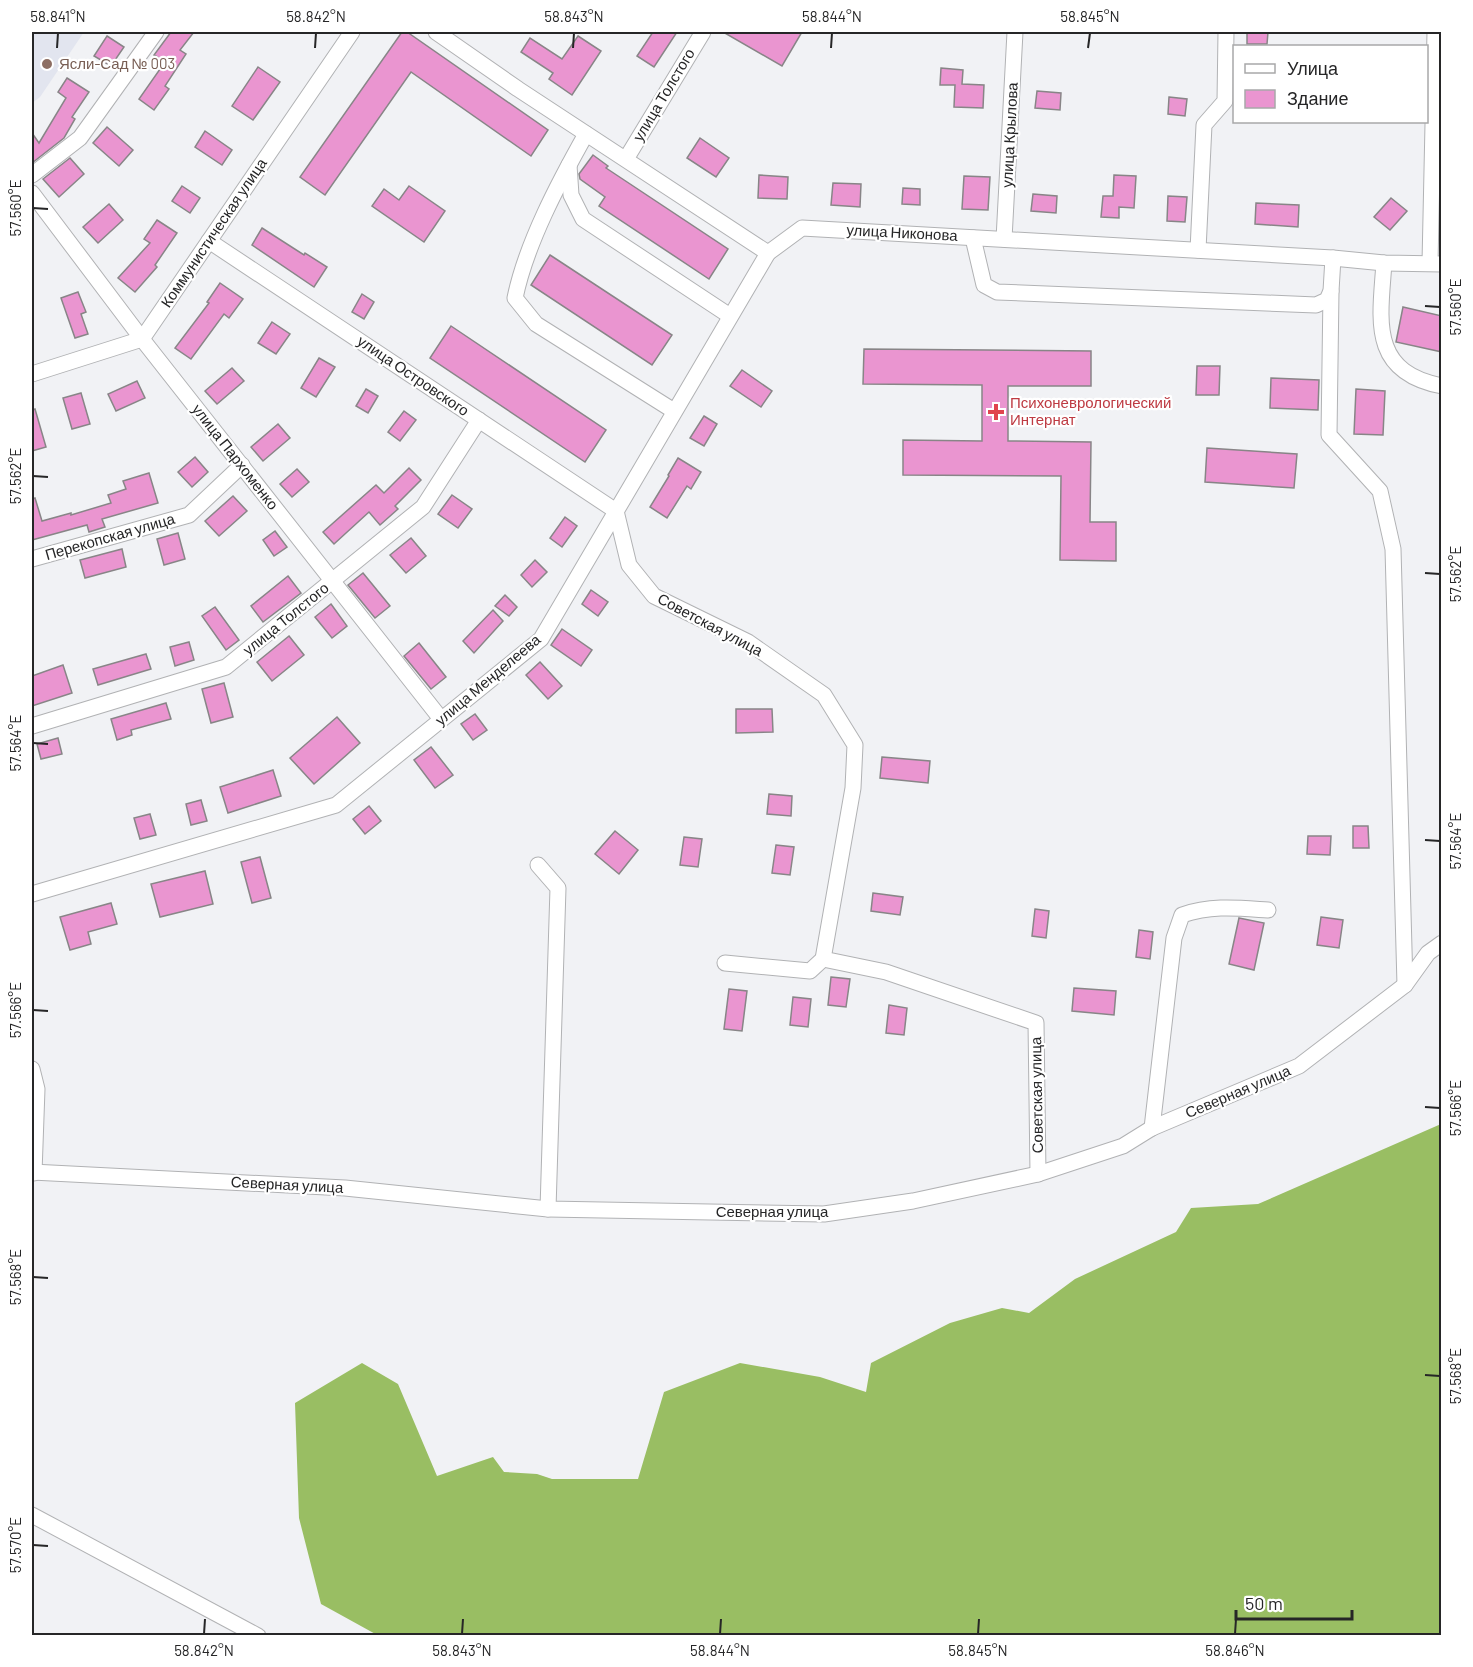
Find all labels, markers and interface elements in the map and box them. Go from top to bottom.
text: 58.841°N [30,7,86,25]
text: 58.842°N [286,7,346,25]
text: 58.843°N [544,7,604,25]
text: 58.844°N [802,7,862,25]
text: 58.845°N [1060,7,1120,25]
street label: улица Толстого [628,45,698,144]
legend [1233,45,1428,123]
place label: Ясли-Сад № 003 [59,54,175,72]
marker: Ясли-Сад № 003 [40,57,54,71]
text: Улица [1287,57,1339,79]
street label: улица Крылова [997,81,1021,188]
text: Здание [1287,87,1348,109]
street label: Коммунистическая улица [156,154,270,310]
text: 57.560°E [6,179,24,237]
street label: улица Никонова [846,220,959,244]
text: 57.560°E [1446,278,1464,336]
street label: улица Островского [354,331,473,419]
place label: Психоневрологический Интернат [1010,393,1171,428]
street label: улица Пархоменко [189,400,283,513]
marker: Психоневрологический Интернат [987,403,1005,421]
text: 57.562°E [6,448,24,504]
street label: Перекопская улица [43,509,177,563]
text: 57.562°E [1446,546,1464,602]
street label: улица Толстого [239,578,332,658]
street label: Советская улица [655,589,767,660]
street label: улица Менделеева [431,630,544,728]
text: 57.564°E [6,715,24,771]
text: 57.564°E [1446,813,1464,869]
text: 57.566°E [6,982,24,1038]
street label: Советская улица [1026,1036,1046,1153]
street label: Северная улица [1182,1061,1294,1121]
text: 57.566°E [1446,1080,1464,1136]
street label: Северная улица [230,1172,344,1196]
street label: Северная улица [716,1202,829,1220]
text: 57.568°E [6,1249,24,1305]
text: 57.568°E [1446,1348,1464,1404]
text: 57.570°E [6,1517,24,1573]
scale bar [1236,1583,1352,1621]
text: 50 m [1245,1592,1283,1614]
text: 58.842°N [174,1641,234,1659]
text: 58.843°N [432,1641,492,1659]
text: 58.844°N [690,1641,750,1659]
text: 58.845°N [948,1641,1008,1659]
text: 58.846°N [1205,1641,1265,1659]

